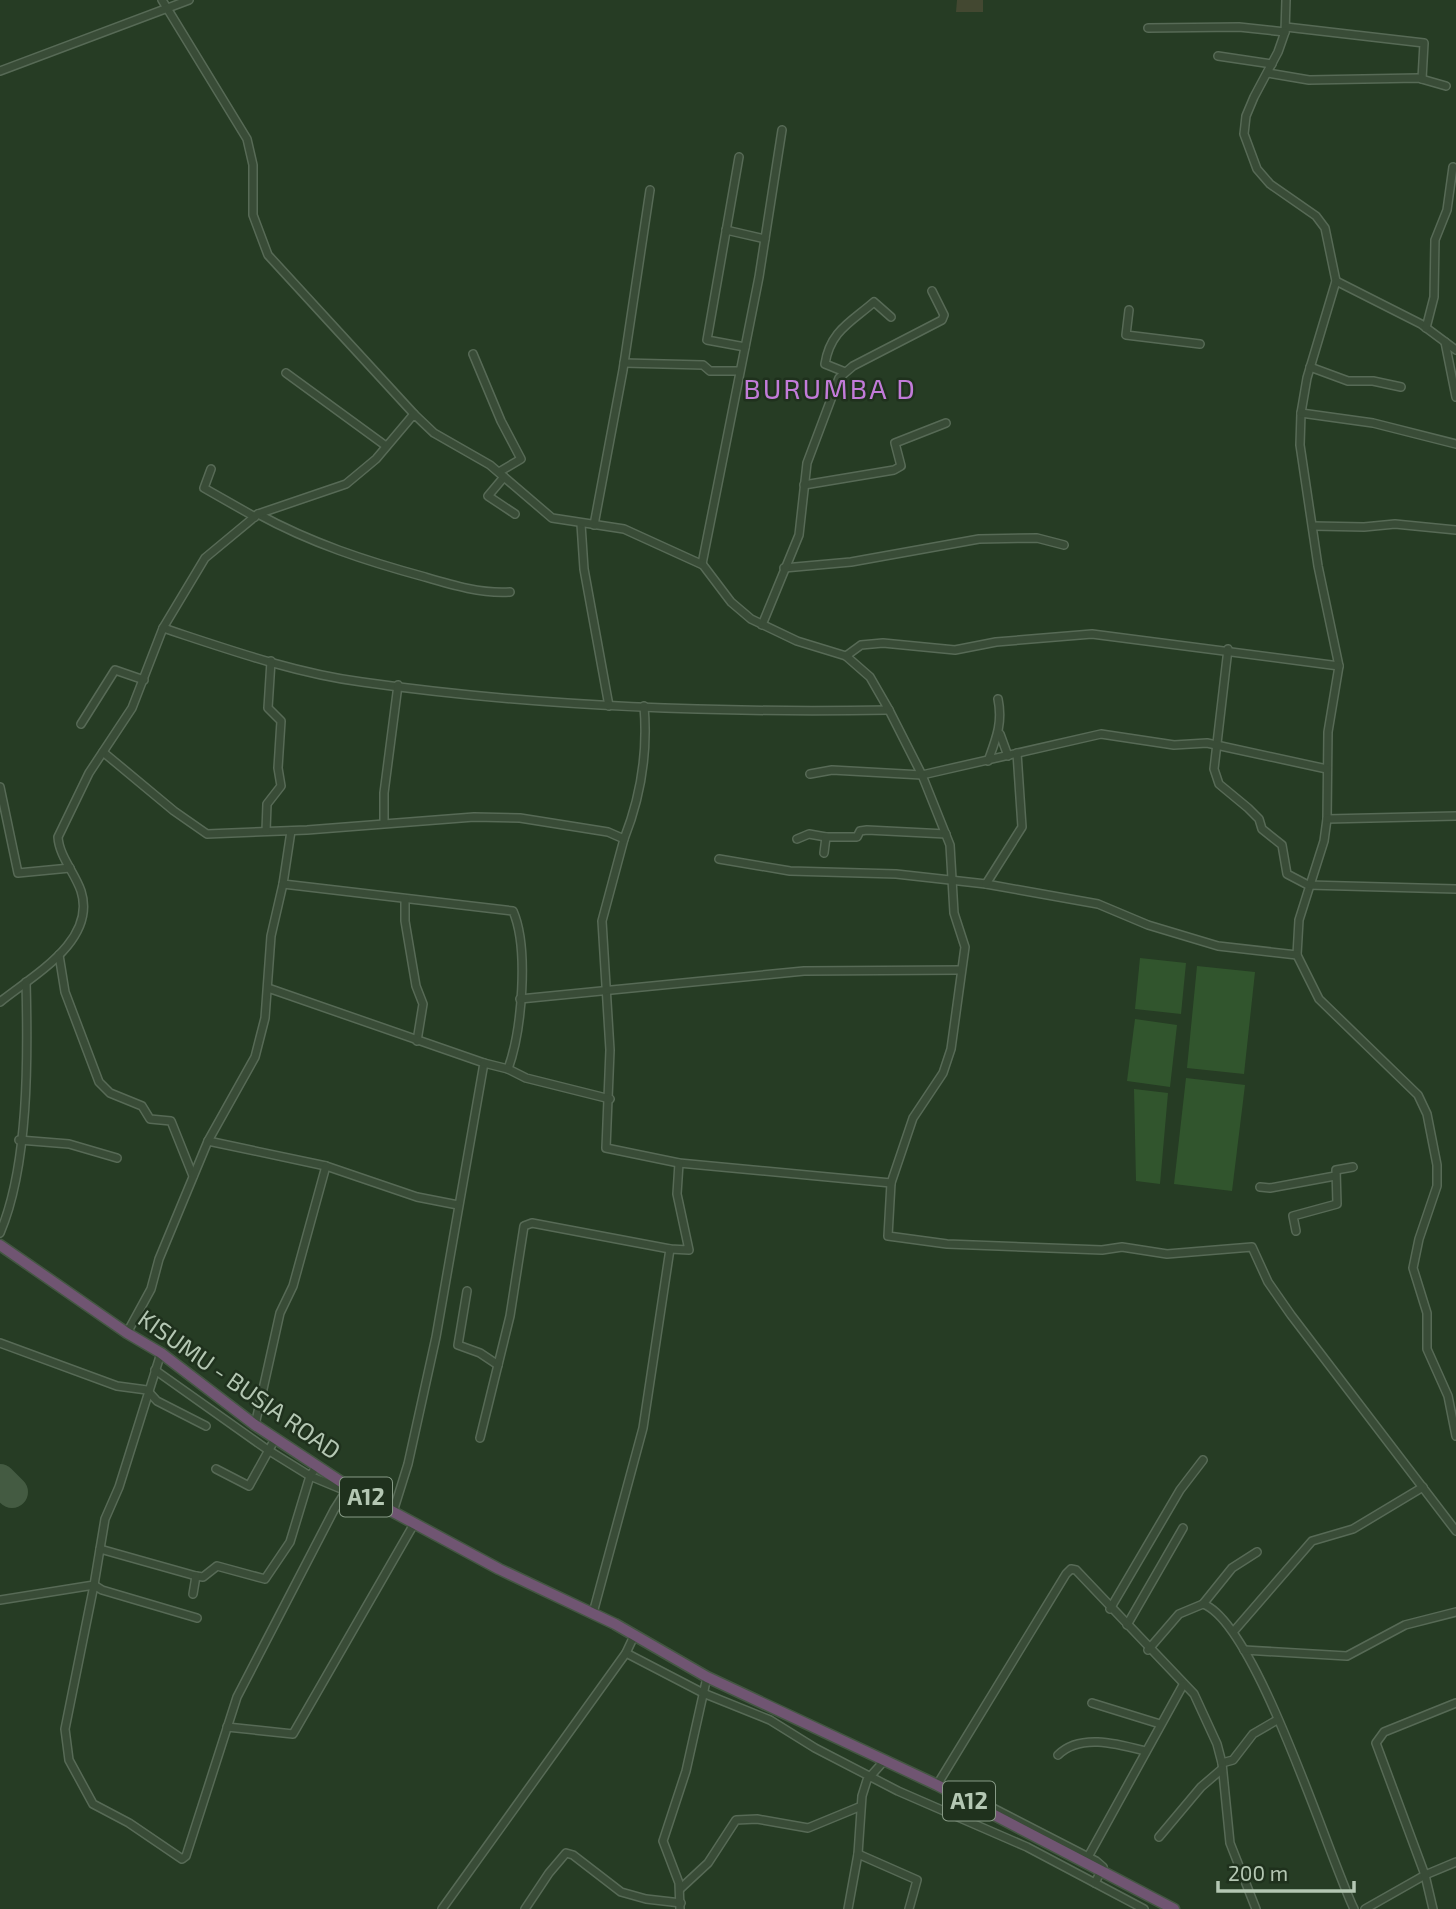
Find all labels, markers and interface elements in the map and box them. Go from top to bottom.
district label: BURUMBA D [743,371,917,405]
street label: KISUMU - BUSIA ROAD [133,1303,347,1465]
road number: A12 [340,1478,392,1516]
road number: A12 [943,1782,995,1820]
scale bar [1218,1850,1354,1894]
text: 200 m [1228,1860,1288,1885]

